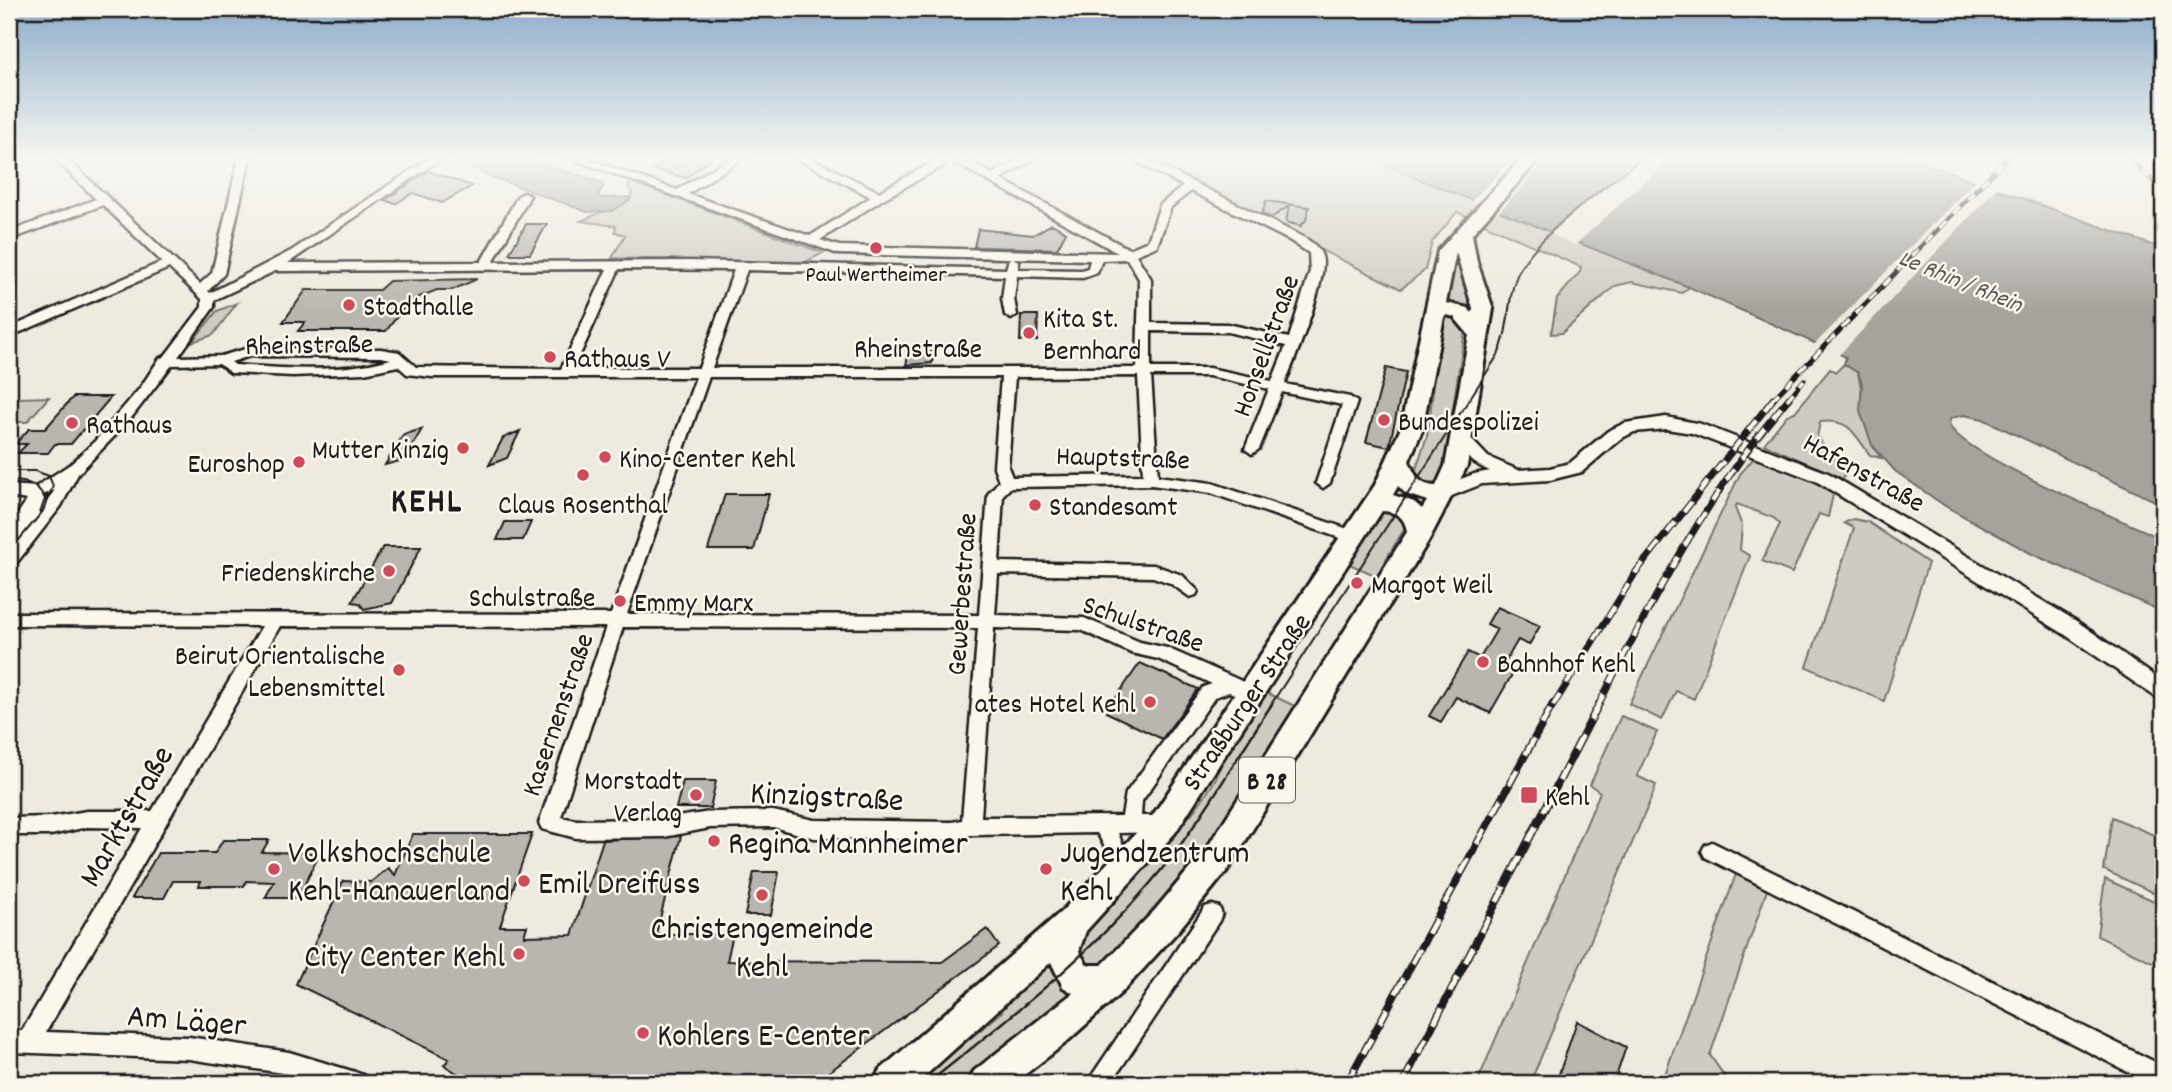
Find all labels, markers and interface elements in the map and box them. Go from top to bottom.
marker: Paul Wertheimer [868,240,884,256]
water label: Le Rhin / Rhein [1893,243,2028,323]
place label: Paul Wertheimer [805,260,947,293]
street label: Honsellstraße [1225,270,1313,423]
place label: Stadthalle [363,290,474,330]
marker: Stadthalle [341,297,357,313]
place label: Kita St. Bernhard [1043,302,1141,374]
marker: Kita St. Bernhard [1021,325,1037,341]
street label: Rheinstraße [245,327,373,369]
street label: Rheinstraße [854,332,982,372]
place label: Rathaus V [564,342,671,382]
marker: Rathaus V [542,349,558,365]
place label: Bundespolizei [1398,405,1539,445]
place label: Rathaus [86,408,173,448]
marker: Bundespolizei [1376,412,1392,428]
marker: Rathaus [64,415,80,431]
street label: Hafenstraße [1794,425,1931,525]
place label: Mutter Kinzig [312,433,449,473]
street label: Hauptstraße [1055,439,1191,483]
marker: Mutter Kinzig [455,440,471,456]
place label: Kino-Center Kehl [619,442,796,482]
place label: Euroshop [187,447,285,487]
marker: Kino-Center Kehl [597,449,613,465]
marker: Euroshop [291,454,307,470]
marker: Claus Rosenthal [575,467,591,483]
district label: KEHL [391,479,463,529]
place label: Claus Rosenthal [498,488,668,528]
place label: Standesamt [1049,490,1178,530]
marker: Standesamt [1027,497,1043,513]
street label: Gewerbestraße [939,512,991,677]
place label: Friedenskirche [221,556,375,596]
marker: Friedenskirche [381,563,397,579]
place label: Margot Weil [1371,568,1493,608]
marker: Margot Weil [1349,575,1365,591]
street label: Schulstraße [469,581,595,621]
place label: Emmy Marx [634,586,753,626]
street label: Schulstraße [1076,587,1209,666]
marker: Emmy Marx [612,593,628,609]
street label: Straßburger Straße [1175,607,1324,801]
street label: Kasernenstraße [514,629,607,803]
place label: Beirut Orientalische Lebensmittel [175,639,385,711]
place label: Bahnhof Kehl [1497,647,1636,687]
marker: Bahnhof Kehl [1475,654,1491,670]
marker: Beirut Orientalische Lebensmittel [391,662,407,678]
place label: ates Hotel Kehl [975,687,1136,727]
marker: ates Hotel Kehl [1142,694,1158,710]
street label: Marktstraße [69,738,188,897]
road number: B 28 [1239,758,1295,802]
place label: Morstadt Verlag [584,764,682,836]
street label: Kinzigstraße [749,772,905,827]
place label: Kehl [1545,780,1590,820]
marker: Kehl [1519,785,1539,805]
marker: Morstadt Verlag [688,787,704,803]
place label: Regina Mannheimer [728,823,969,870]
place label: Volkshochschule Kehl-Hanauerland [288,832,510,917]
place label: Jugendzentrum Kehl [1060,832,1250,917]
marker: Regina Mannheimer [706,833,722,849]
marker: Volkshochschule Kehl-Hanauerland [266,861,282,877]
marker: Jugendzentrum Kehl [1038,861,1054,877]
place label: Emil Dreifuss [538,863,701,910]
marker: Emil Dreifuss [516,873,532,889]
marker: Christengemeinde Kehl [754,887,770,903]
place label: Christengemeinde Kehl [651,908,873,993]
place label: City Center Kehl [304,936,505,983]
marker: City Center Kehl [511,946,527,962]
street label: Am Läger [125,995,249,1052]
place label: Kohlers E-Center [657,1015,870,1062]
marker: Kohlers E-Center [635,1025,651,1041]

